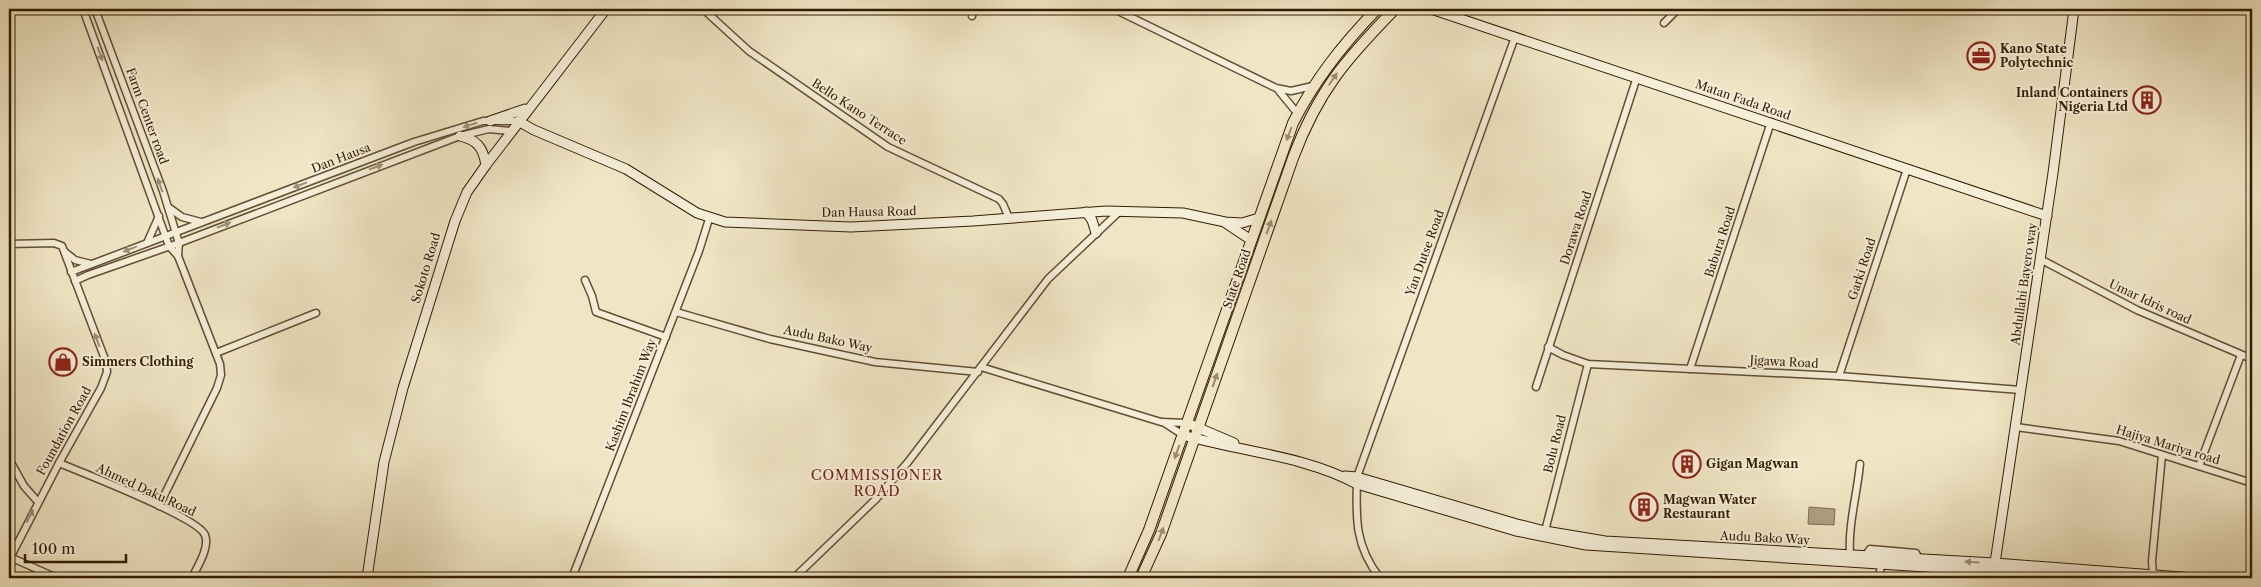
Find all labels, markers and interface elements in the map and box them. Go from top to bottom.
office icon: Kano State Polytechnic [1966,41,1996,71]
place label: Kano State Polytechnic [2000,41,2073,70]
one-way arrow [97,47,104,62]
street label: Farm Center road [123,66,172,167]
one-way arrow [1328,72,1338,85]
street label: Bello Kano Terrace [809,75,910,148]
street label: Matan Fada Road [1694,76,1793,123]
place label: Inland Containers Nigeria Ltd [2016,85,2128,114]
building icon: Inland Containers Nigeria Ltd [2132,85,2162,115]
one-way arrow [462,121,477,129]
one-way arrow [1285,127,1293,142]
street label: Dan Hausa [309,139,373,176]
one-way arrow [369,163,384,171]
one-way arrow [156,178,163,193]
one-way arrow [293,182,308,189]
street label: Dorawa Road [1557,188,1595,267]
street label: Dan Hausa Road [821,203,917,220]
street label: Babura Road [1701,204,1738,279]
street label: Yan Dutse Road [1402,207,1447,299]
one-way arrow [1265,219,1273,234]
one-way arrow [217,221,232,229]
street label: Abdullahi Bayero way [2007,221,2040,347]
street label: Sokoto Road [408,230,444,305]
street label: Garki Road [1844,235,1879,302]
one-way arrow [122,246,137,253]
street label: State Road [1219,247,1254,310]
street label: Umar Idris road [2107,276,2194,327]
street label: Audu Bako Way [782,322,874,355]
one-way arrow [93,332,101,347]
street label: Kashim Ibrahim Way [602,336,659,453]
shop icon: Simmers Clothing [48,347,78,377]
street label: Jigawa Road [1747,352,1819,371]
place label: Simmers Clothing [82,354,195,369]
one-way arrow [1212,373,1219,388]
street label: Foundation Road [33,383,94,478]
street label: Bolu Road [1540,412,1569,475]
street label: Hajiya Mariya road [2114,422,2223,468]
one-way arrow [1173,445,1181,460]
building icon: Gigan Magwan [1672,449,1702,479]
place label: Gigan Magwan [1706,456,1799,471]
street label: Ahmed Daku Road [93,459,199,519]
district label: COMMISSIONER ROAD [811,466,943,500]
building icon: Magwan Water Restaurant [1629,492,1659,522]
place label: Magwan Water Restaurant [1663,492,1757,521]
one-way arrow [26,509,34,523]
one-way arrow [1158,526,1165,541]
street label: Audu Bako Way [1719,528,1811,547]
scale bar [25,532,126,564]
text: 100 m [32,539,75,558]
one-way arrow [1963,557,1979,565]

